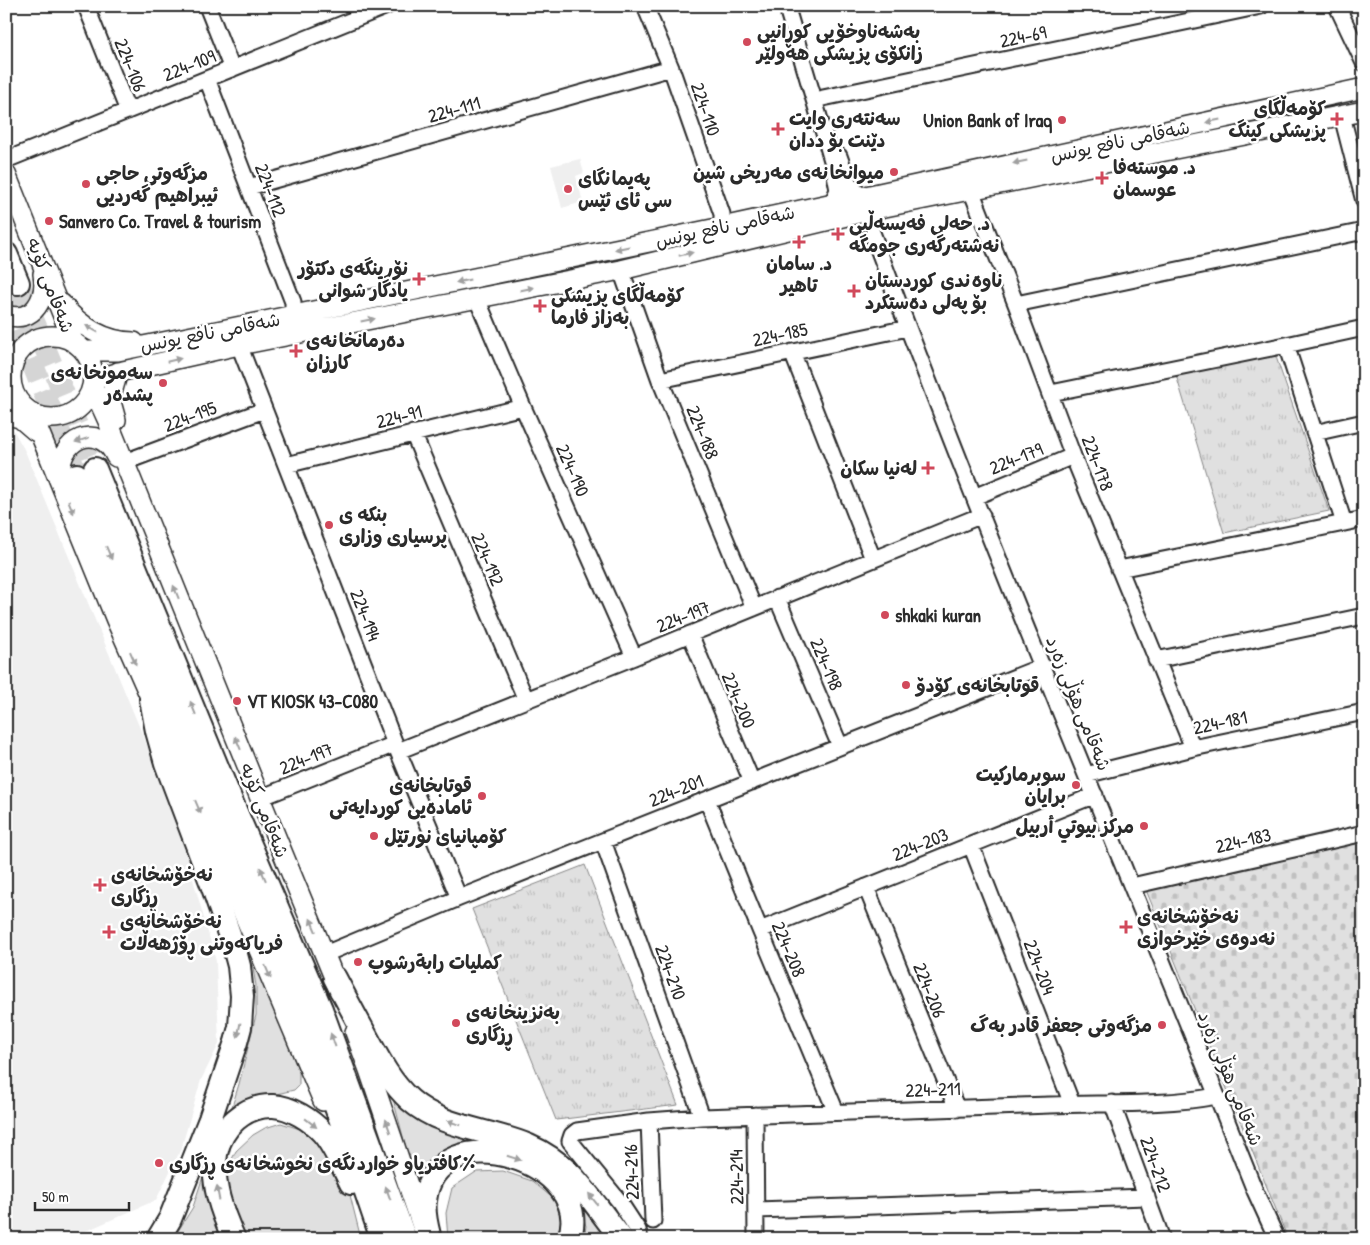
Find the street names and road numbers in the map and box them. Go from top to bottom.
street label: 224-69 [997,18,1049,54]
street label: 224-106 [109,34,153,96]
street label: 224-109 [159,43,219,87]
street label: 224-110 [685,79,727,139]
street label: 224-111 [425,89,483,129]
street label: شەقامی نافع یونس [1048,114,1192,169]
street label: 224-112 [249,160,293,221]
street label: شەقامی نافع یونس [653,199,797,254]
street label: شەقامی کۆیە [21,234,81,336]
street label: شەقامی نافع یونس [138,306,282,359]
street label: 224-185 [750,315,810,353]
street label: 224-195 [160,394,220,438]
street label: 224-91 [373,398,425,434]
street label: 224-188 [680,401,726,463]
street label: 224-178 [1076,432,1120,494]
street label: 224-179 [985,435,1047,481]
street label: 224-190 [550,440,596,500]
street label: 224-192 [465,528,511,590]
street label: 224-194 [344,585,388,645]
street label: 224-197 [652,593,714,639]
street label: شەقامی هۆڵی زەرد [1040,632,1118,774]
street label: 224-198 [804,634,850,694]
street label: 224-200 [716,668,762,732]
street label: 224-181 [1191,704,1250,740]
street label: 224-197 [275,735,337,781]
street label: شەقامی کۆیە [234,759,296,861]
street label: 224-201 [645,767,707,813]
street label: 224-203 [888,821,952,867]
street label: 224-183 [1213,821,1273,859]
street label: 224-208 [766,917,812,981]
street label: 224-204 [1018,936,1062,998]
street label: 224-210 [649,941,693,1003]
street label: 224-206 [907,958,953,1022]
street label: شەقامی هۆڵی زەرد [1192,1007,1270,1149]
street label: 224-211 [905,1075,961,1103]
street label: 224-212 [1134,1133,1178,1195]
street label: 224-216 [617,1144,645,1200]
street label: 224-214 [723,1149,749,1205]

